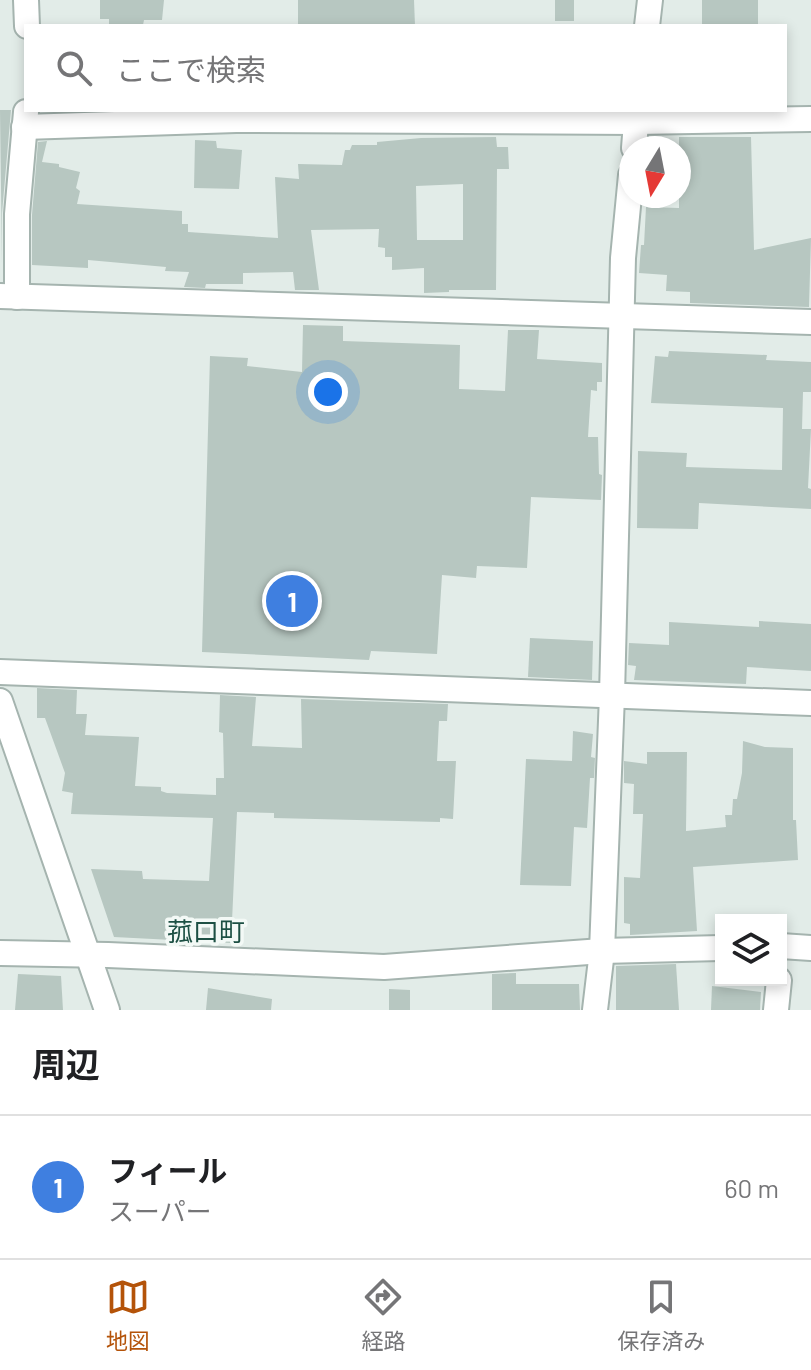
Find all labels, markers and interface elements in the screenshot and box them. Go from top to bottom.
search box [24,24,787,112]
icon: search [52,46,96,90]
text: ここで検索 [116,51,266,87]
north arrow [619,136,691,208]
your location [308,372,348,412]
pin: 1 [266,571,318,631]
map controls [715,914,787,986]
button: layers [715,914,787,986]
district label: 菰口町 [167,915,245,946]
text: 周辺 [32,1043,100,1084]
text: フィール [108,1152,227,1188]
text: 1 [53,1172,63,1203]
text: 60 m [724,1172,779,1203]
text: スーパー [108,1195,212,1226]
tab: 地図 [106,1275,150,1355]
tab: 経路 [361,1275,405,1355]
tab: 保存済み [617,1275,705,1355]

